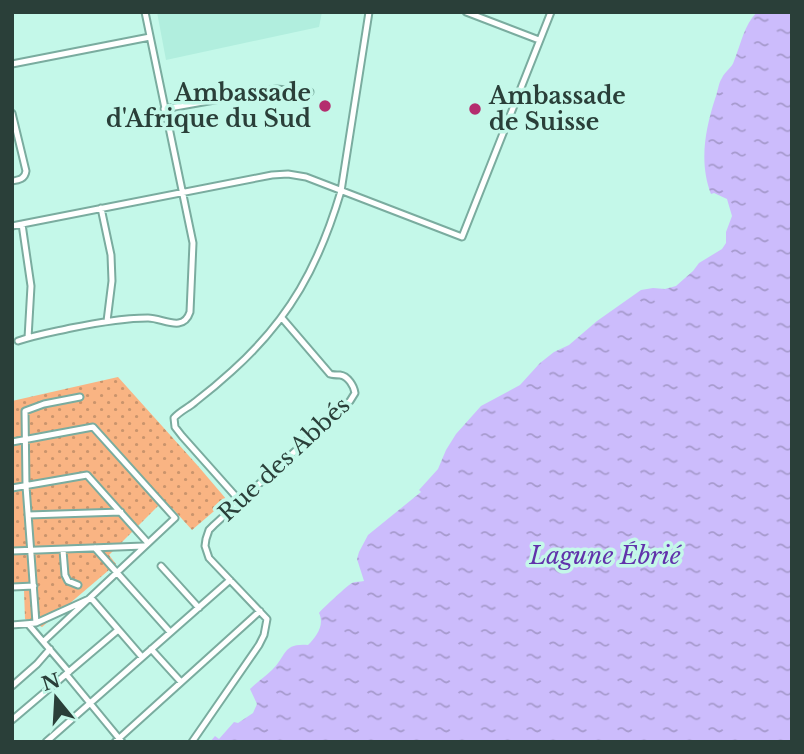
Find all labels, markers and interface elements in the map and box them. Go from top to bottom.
place label: Ambassade d'Afrique du Sud [106,79,311,133]
place label: Ambassade de Suisse [488,82,626,136]
marker: Ambassade d'Afrique du Sud [317,98,333,114]
marker: Ambassade de Suisse [467,101,483,117]
street label: Rue des Abbés [212,391,356,527]
water label: Lagune Ébrié [528,541,683,570]
north arrow [21,663,91,733]
text: N [39,669,63,696]

